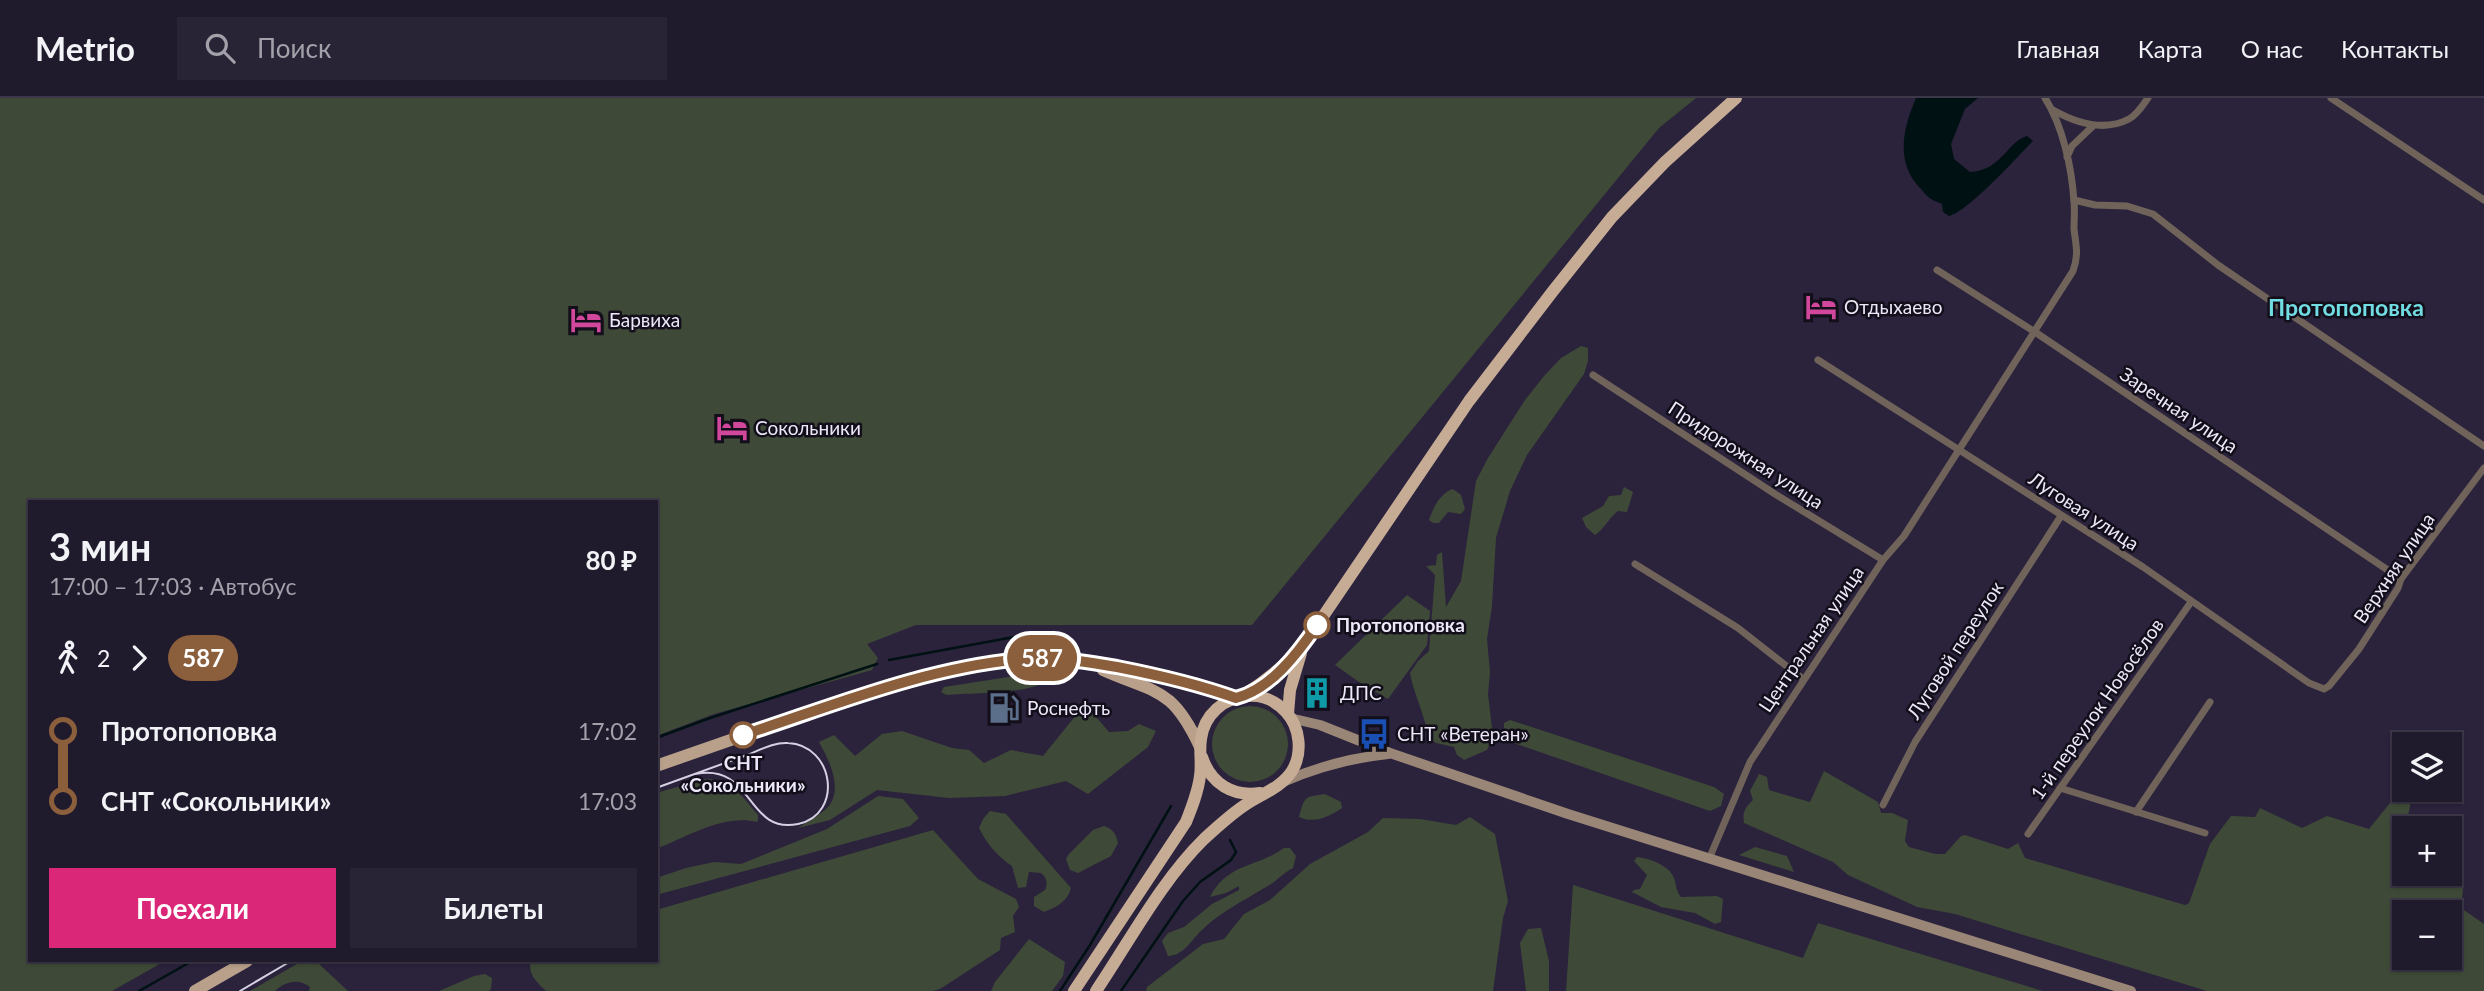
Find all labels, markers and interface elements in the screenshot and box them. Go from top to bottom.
search box [177,17,667,80]
text: Metrio [35,28,135,68]
icon: search [201,29,239,67]
text: Поиск [257,32,331,64]
text: Главная [2016,34,2100,63]
text: Карта [2138,34,2203,63]
text: О нас [2241,34,2303,63]
text: Контакты [2341,34,2449,63]
hotel icon: Отдыхаево [1804,290,1838,324]
district label: Протопоповка [2268,293,2424,321]
place label: Отдыхаево [1844,295,1942,318]
hotel icon: Барвиха [569,303,603,337]
place label: Барвиха [609,308,680,331]
street label: Заречная улица [2116,362,2242,457]
street label: Придорожная улица [1665,396,1828,513]
hotel icon: Сокольники [715,411,749,445]
place label: Сокольники [755,416,861,439]
street label: Луговая улица [2024,466,2144,555]
street label: Верхняя улица [2348,508,2439,627]
text: 3 мин [49,523,151,569]
text: 80 ₽ [585,544,637,576]
street label: Центральная улица [1753,561,1868,716]
text: 17:00 – 17:03 · Автобус [49,572,297,600]
street label: Луговой переулок [1901,577,2008,724]
marker: Протопоповка [1304,612,1330,638]
place label: Протопоповка [1336,613,1465,636]
street label: 1-й переулок Новосёлов [2025,614,2168,804]
line badge: 587 [1002,635,1082,681]
icon: walk [49,639,87,677]
icon: forward [120,639,158,677]
text: 587 [182,643,224,672]
text: 587 [1021,643,1063,672]
text: 2 [97,644,110,672]
building icon: ДПС [1300,676,1334,710]
place label: ДПС [1340,681,1382,704]
fuel station icon: Роснефть [987,691,1021,725]
place label: Роснефть [1027,696,1110,719]
text: Протопоповка [101,715,277,747]
text: 17:02 [578,717,637,745]
bus stop icon: СНТ «Ветеран» [1357,717,1391,751]
marker: СНТ «Сокольники» [730,722,756,748]
place label: СНТ «Ветеран» [1397,722,1529,745]
map controls [2392,732,2462,970]
button: layers [2392,732,2462,802]
place label: СНТ «Сокольники» [680,751,806,796]
text: СНТ «Сокольники» [101,785,331,817]
text: 17:03 [578,787,637,815]
button: + [2392,816,2462,886]
button: Поехали [49,868,336,948]
button: Билеты [350,868,637,948]
button: − [2392,900,2462,970]

